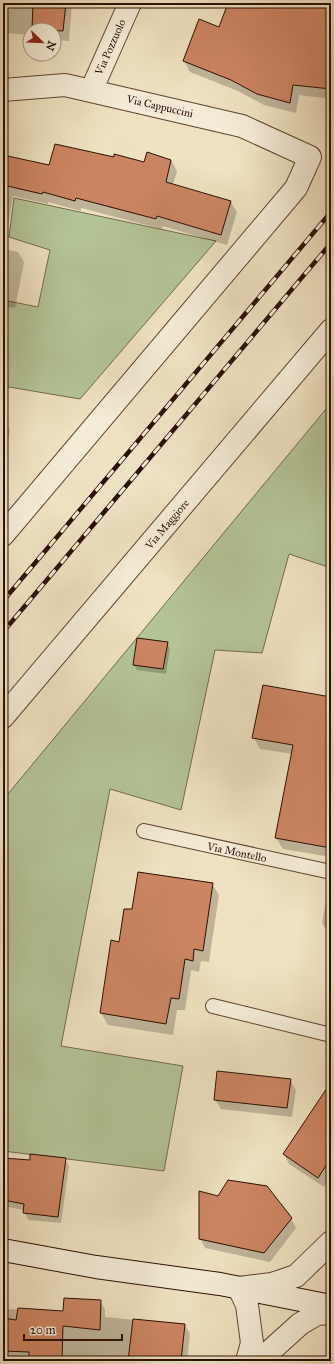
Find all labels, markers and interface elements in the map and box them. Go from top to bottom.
street label: Via Pozzuolo [92,17,129,78]
north arrow [22,22,62,62]
text: N [43,39,59,53]
street label: Via Cappuccini [124,92,194,120]
street label: Via Maggiore [142,496,192,553]
street label: Via Montello [205,840,268,865]
scale bar [24,1316,122,1342]
text: 20 m [30,1323,56,1337]

